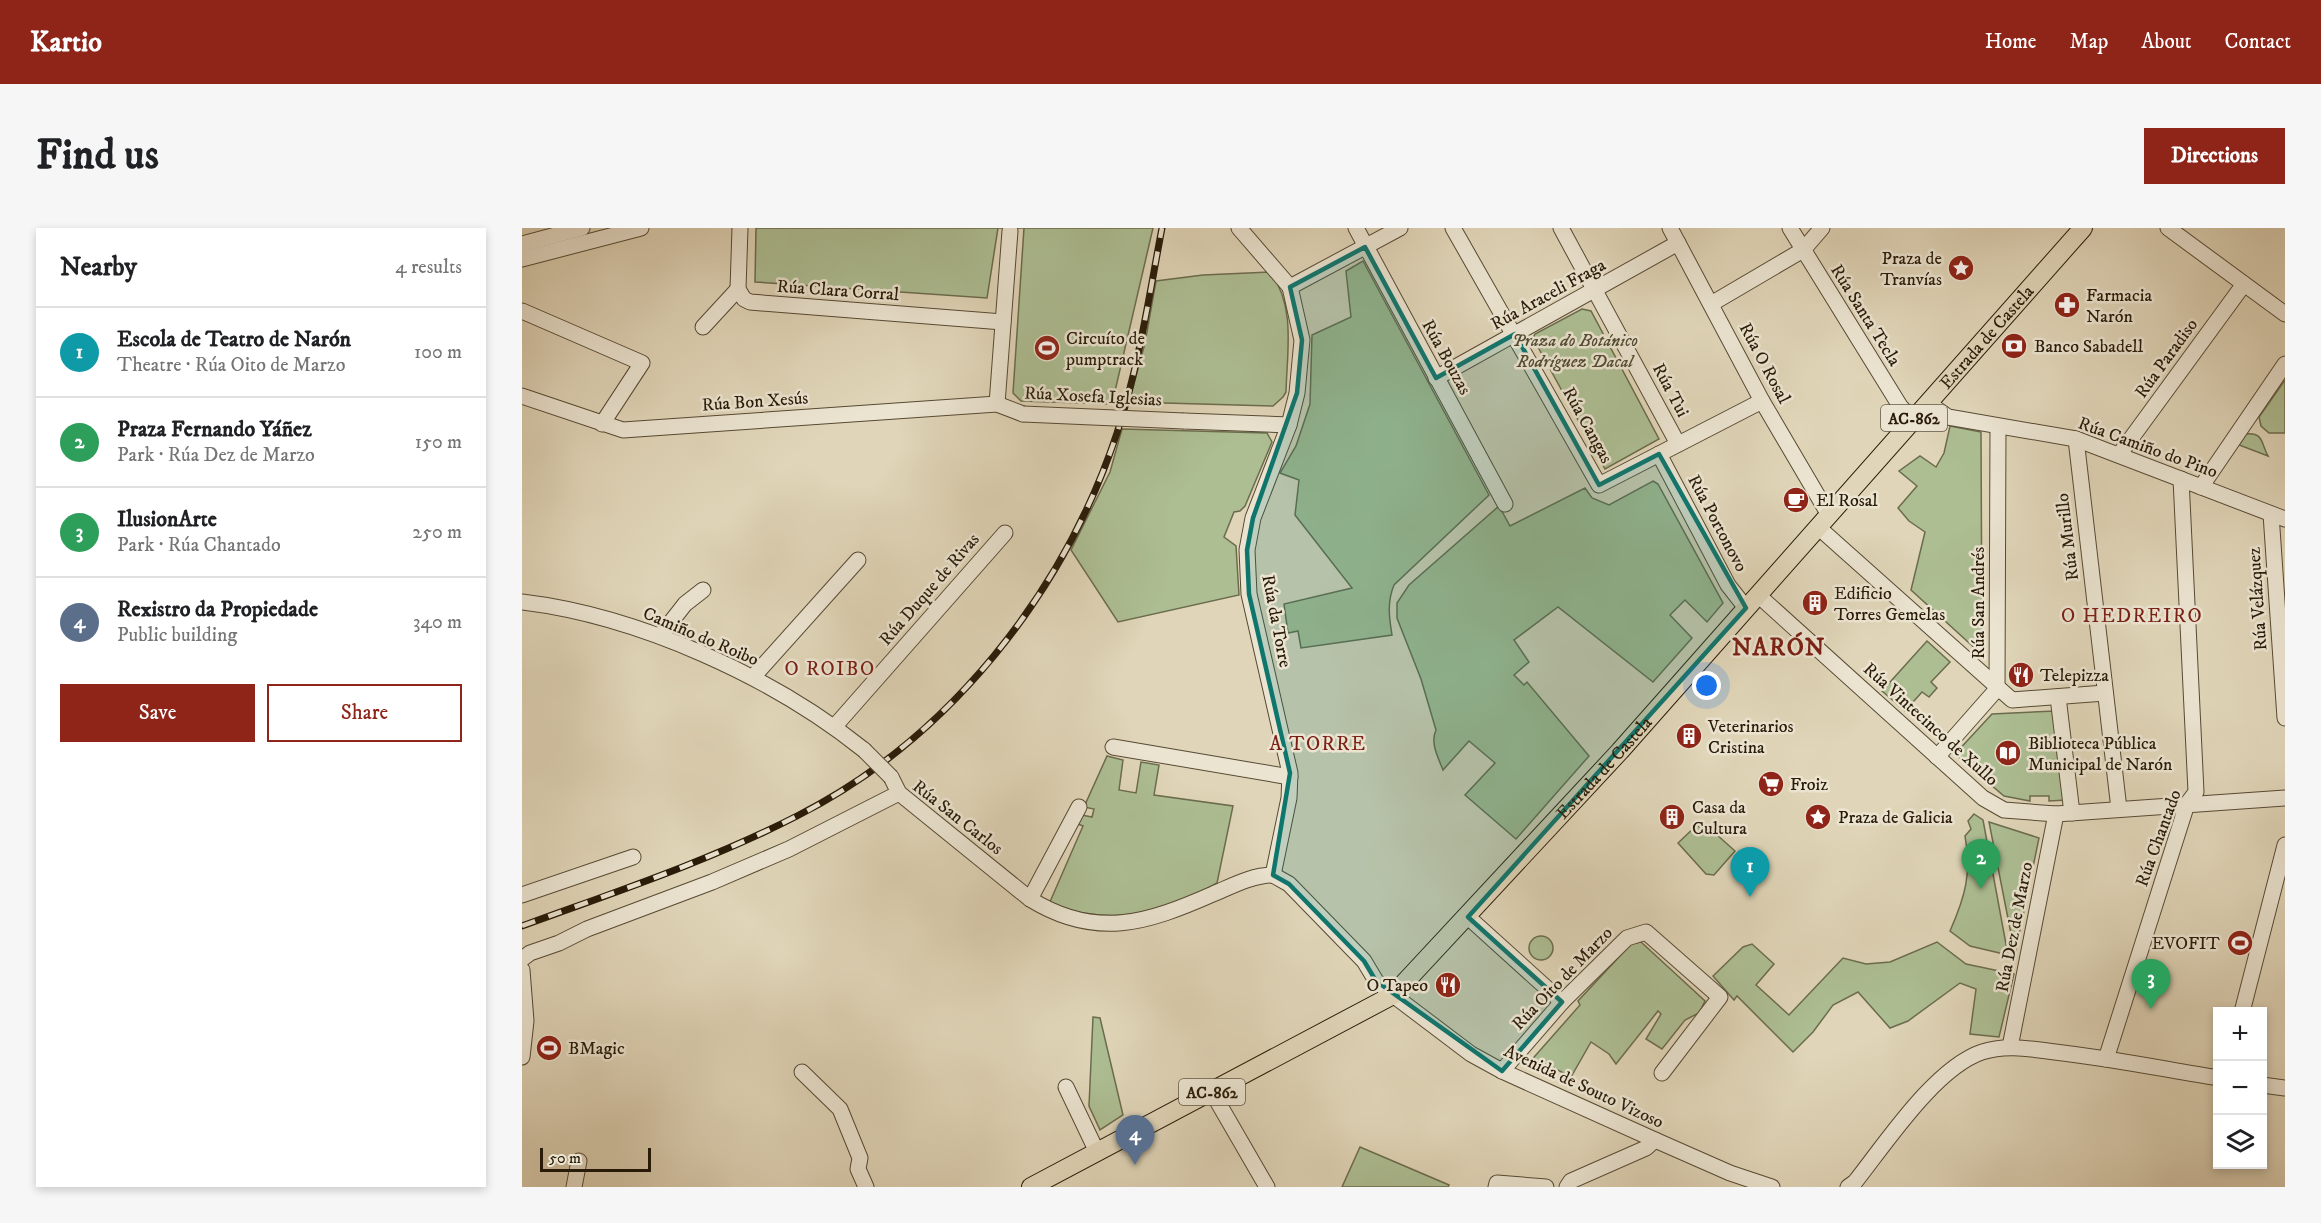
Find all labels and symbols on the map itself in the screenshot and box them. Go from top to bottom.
place label: Praza de Tranvías [1880,248,1942,291]
place icon: Praza de Tranvías [1946,253,1976,283]
street label: Rúa Araceli Fraga [1487,254,1610,336]
street label: Rúa Santa Tecla [1825,261,1905,371]
street label: Rúa Clara Corral [776,276,900,306]
street label: Estrada de Castela [1935,281,2039,394]
place label: Farmacia Narón [2086,285,2152,328]
pharmacy icon: Farmacia Narón [2052,290,2082,320]
street label: Rúa Paradiso [2131,314,2203,403]
street label: Rúa Bouzas [1417,316,1476,399]
street label: Rúa O Rosal [1734,319,1795,408]
place label: Circuíto de pumptrack [1065,328,1145,371]
park label: Praza do Botánico Rodríguez Dacal [1512,330,1638,373]
bank icon: Banco Sabadell [1999,331,2029,361]
sports icon: Circuíto de pumptrack [1032,333,1062,363]
place label: Banco Sabadell [2034,336,2144,358]
street label: Rúa Tui [1647,360,1693,421]
street label: Rúa Xosefa Iglesias [1024,382,1162,412]
street label: Rúa Cangas [1557,384,1617,467]
street label: Rúa Bon Xesús [701,387,809,417]
road number: AC-862 [1881,405,1947,431]
street label: Rúa Camiño do Pino [2075,413,2221,483]
street label: Rúa Portonovo [1682,471,1752,576]
cafe icon: El Rosal [1781,485,1811,515]
place label: El Rosal [1816,490,1878,512]
street label: Rúa Murillo [2052,492,2084,582]
street label: Rúa Duque de Rivas [875,529,985,650]
street label: Rúa Velázquez [2243,546,2273,651]
street label: Rúa San Andrés [1968,547,1990,659]
street label: Rúa da Torre [1256,573,1296,669]
place label: Edificio Torres Gemelas [1834,583,1945,626]
building icon: Edificio Torres Gemelas [1800,588,1830,618]
street label: Camiño do Roibo [639,603,762,671]
district label: O HEDREIRO [2061,604,2203,629]
district label: NARÓN [1732,632,1826,663]
district label: O ROIBO [784,657,876,682]
street label: Rúa Vintecinco de Xullo [1858,658,2003,791]
restaurant icon: Telepizza [2006,660,2036,690]
place label: Telepizza [2040,665,2109,687]
your location [1692,671,1721,700]
street label: Estrada de Castela [1552,712,1658,824]
place label: Veterinarios Cristina [1707,716,1794,759]
building icon: Veterinarios Cristina [1674,721,1704,751]
district label: A TORRE [1269,732,1367,757]
place label: Biblioteca Pública Municipal de Narón [2028,733,2173,776]
library icon: Biblioteca Pública Municipal de Narón [1993,738,2023,768]
supermarket icon: Froiz [1756,769,1786,799]
place label: Froiz [1790,774,1828,796]
street label: Rúa San Carlos [908,776,1007,860]
street label: Rúa Chantado [2131,787,2187,890]
place label: Casa da Cultura [1692,797,1747,840]
building icon: Casa da Cultura [1657,802,1687,832]
place icon: Praza de Galicia [1803,802,1833,832]
place label: Praza de Galicia [1838,807,1953,829]
pin: 2 [1962,840,2000,889]
pin: 1 [1730,848,1770,897]
street label: Rúa Dez de Marzo [1992,860,2038,994]
street label: Rúa Oito de Marzo [1508,922,1618,1035]
sports icon: EVOFIT [2225,928,2255,958]
place label: EVOFIT [2152,933,2220,955]
pin: 3 [2132,960,2170,1009]
restaurant icon: O Tapeo [1433,970,1463,1000]
place label: O Tapeo [1366,975,1428,997]
sports icon: BMagic [534,1033,564,1063]
place label: BMagic [568,1038,625,1060]
street label: Avenida de Souto Vizoso [1500,1040,1667,1134]
road number: AC-862 [1179,1079,1245,1105]
pin: 4 [1116,1116,1154,1165]
scale bar [540,1145,651,1172]

